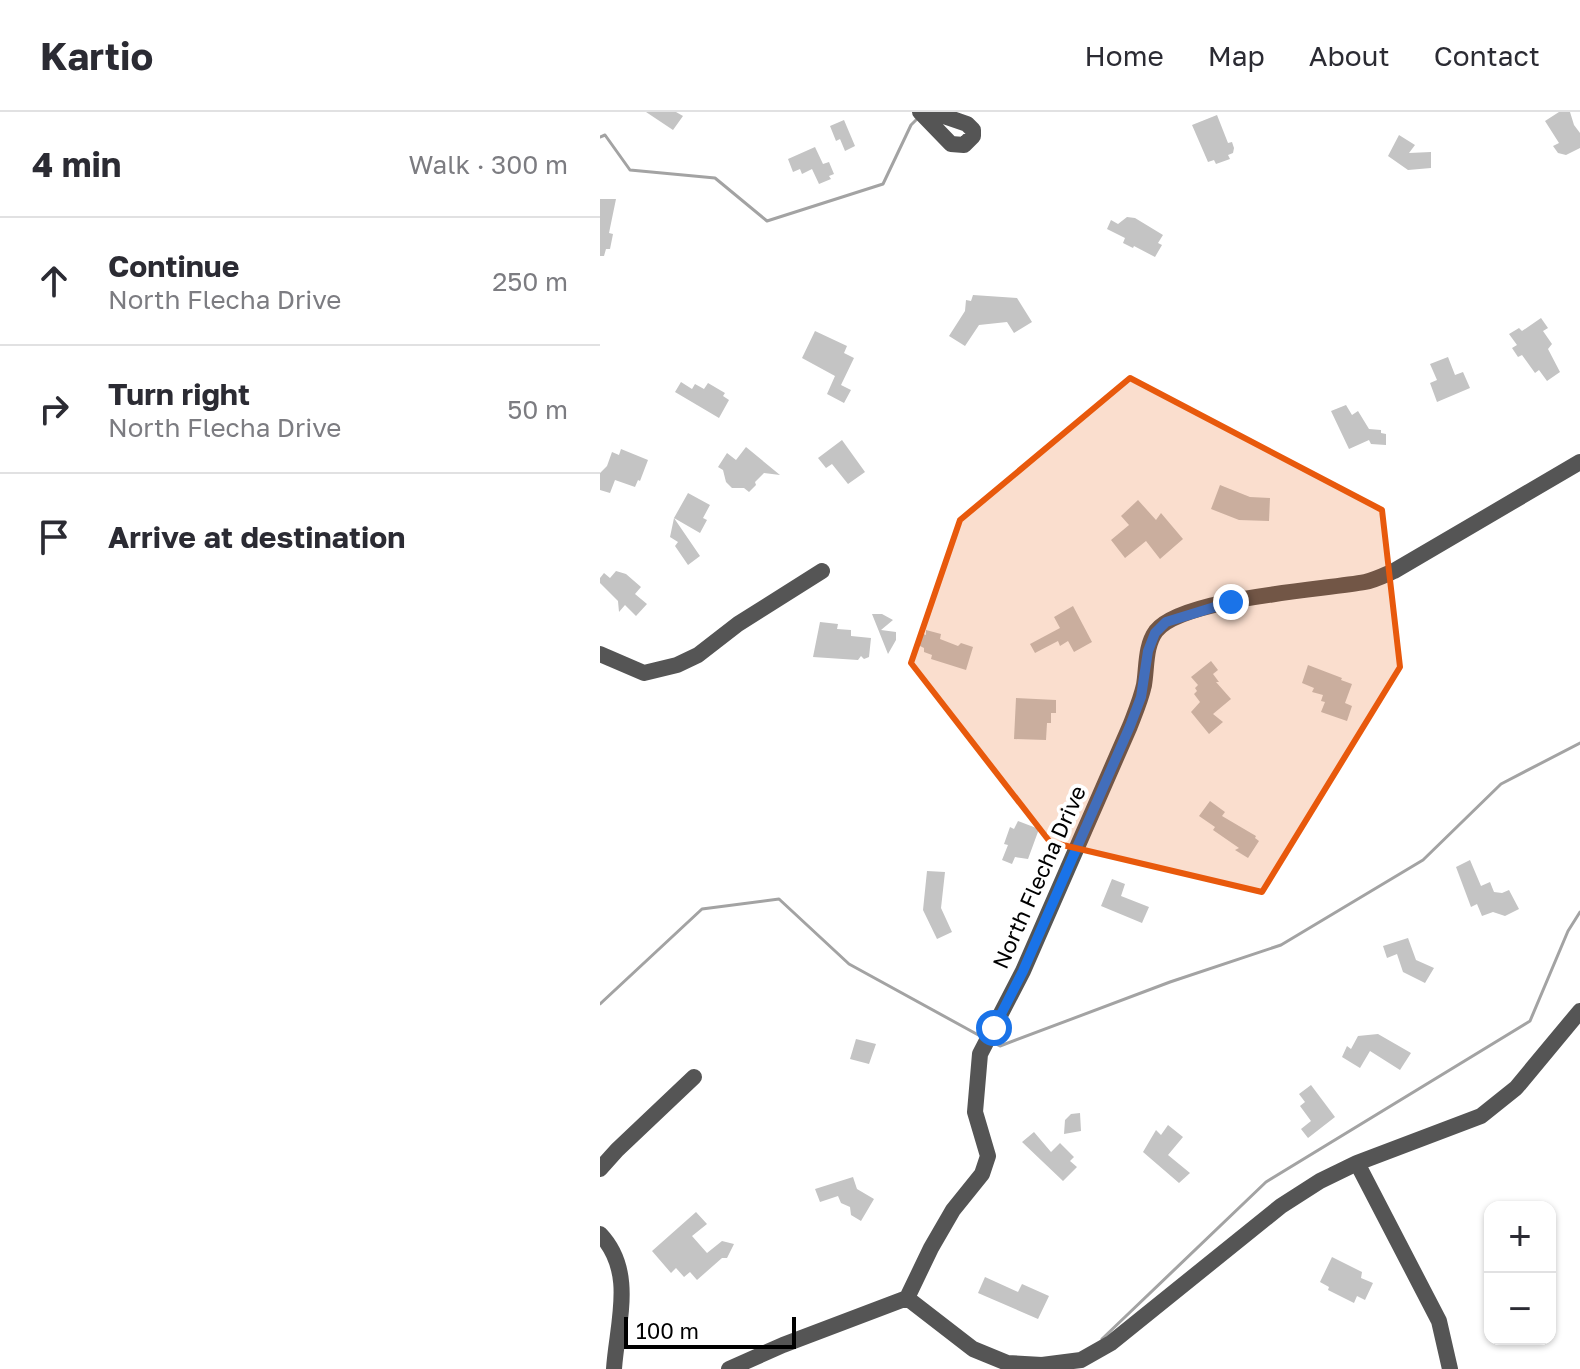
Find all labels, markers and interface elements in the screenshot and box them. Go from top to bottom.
text: Kartio [40,33,153,78]
text: Home [1085,39,1164,72]
text: Map [1208,39,1265,72]
text: About [1309,39,1390,72]
text: Contact [1434,39,1540,72]
text: 4 min [32,144,121,184]
text: Walk · 300 m [409,149,568,180]
text: Continue [108,248,239,284]
icon: ahead [32,259,76,303]
text: 250 m [492,266,568,297]
text: North Flecha Drive [108,284,341,315]
text: Turn right [108,376,250,412]
icon: right [32,387,76,431]
text: 50 m [507,394,568,425]
text: North Flecha Drive [108,412,341,443]
icon: arrive [32,515,76,559]
text: Arrive at destination [108,519,405,555]
route end [1213,584,1249,620]
street label: North Flecha Drive [986,781,1091,972]
route start [976,1010,1012,1046]
map controls [1484,1201,1556,1345]
button: + [1484,1201,1556,1273]
button: − [1484,1273,1556,1345]
scale bar [624,1313,796,1349]
text: 100 m [636,1317,699,1344]

